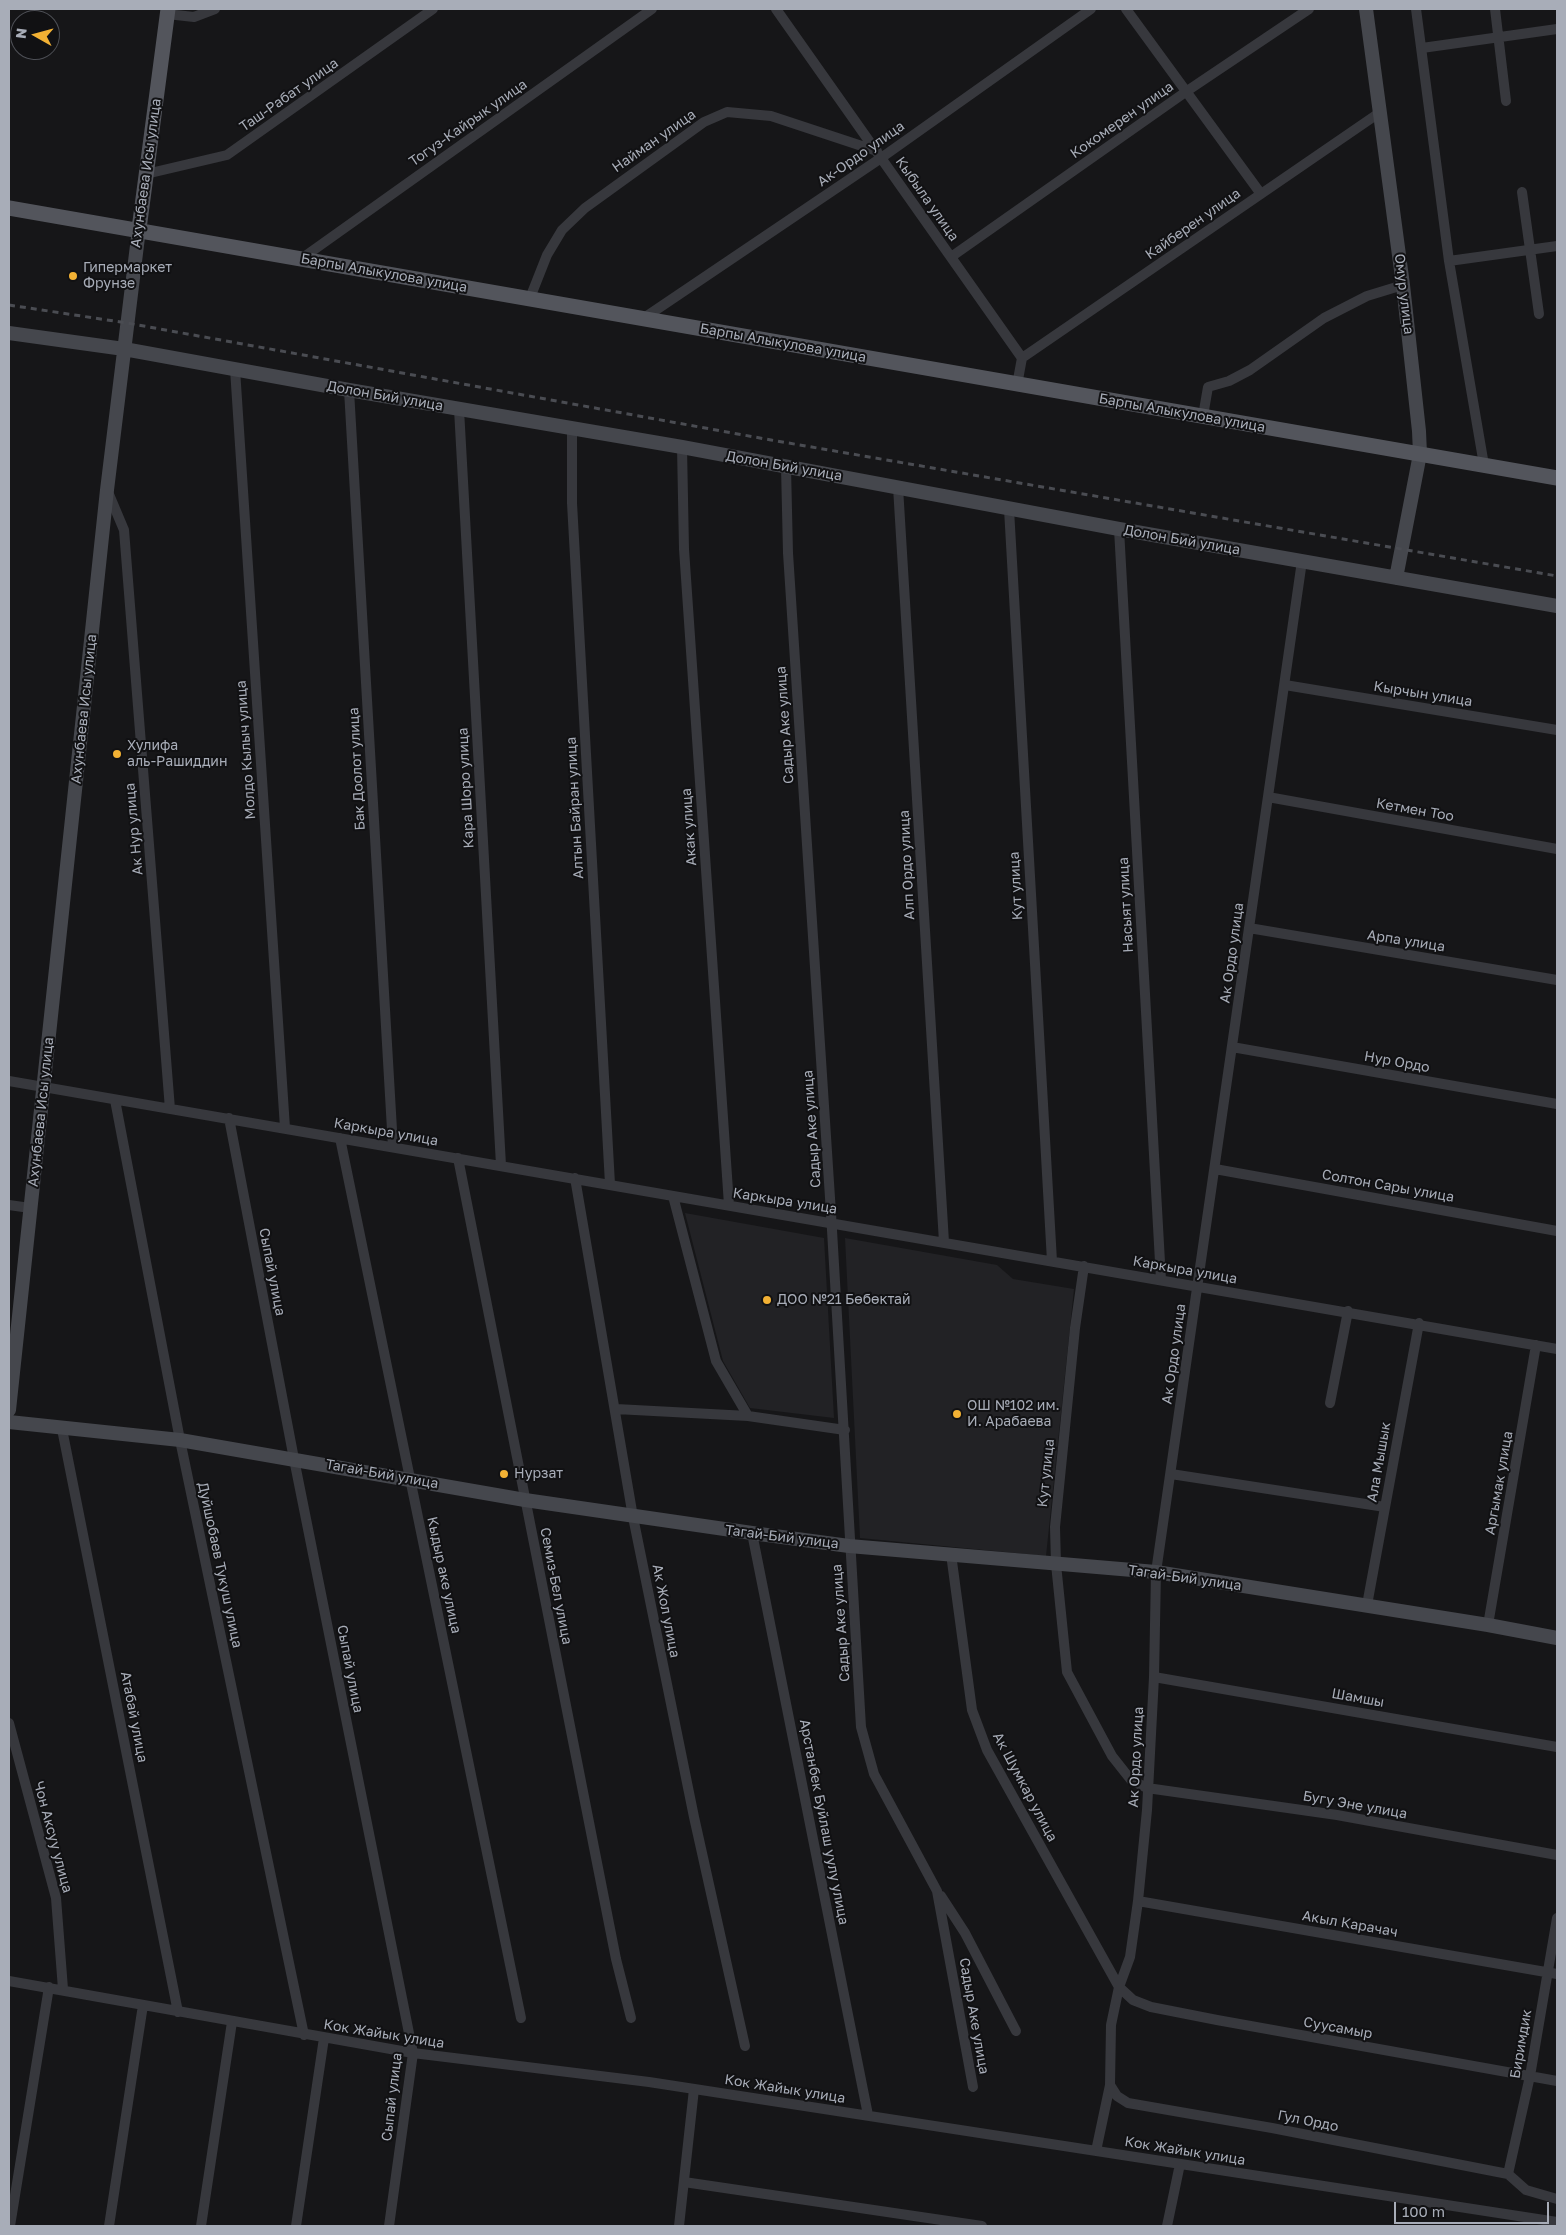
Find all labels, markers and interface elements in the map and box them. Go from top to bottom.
north arrow [10,10,60,60]
text: N [12,27,30,40]
street label: Таш-Рабат улица [236,55,342,135]
street label: Тогуз-Кайрык улица [406,76,530,170]
street label: Кокомерен улица [1067,78,1177,162]
street label: Ахунбаева Исы улица [127,97,165,249]
street label: Найман улица [609,106,699,176]
street label: Ак-Ордо улица [814,118,908,190]
street label: Кыбыла улица [892,154,962,244]
street label: Кайберен улица [1142,185,1244,263]
street label: Барпы Алыкулова улица [299,250,469,296]
street label: Омур улица [1391,253,1417,335]
place label: Гипермаркет Фрунзе [83,260,172,292]
marker: Гипермаркет Фрунзе [67,270,79,282]
street label: Барпы Алыкулова улица [698,320,868,366]
street label: Долон Бий улица [325,377,445,415]
street label: Барпы Алыкулова улица [1097,390,1267,436]
street label: Долон Бий улица [724,447,844,485]
street label: Долон Бий улица [1122,521,1242,559]
street label: Ахунбаева Исы улица [68,633,100,785]
street label: Садыр Аке улица [773,666,797,784]
street label: Кырчын улица [1372,678,1474,710]
street label: Молдо Кылыч улица [233,680,259,820]
street label: Бак Доолот улица [345,707,369,831]
street label: Кара Шоро улица [454,727,478,849]
street label: Алтын Байран улица [563,737,587,879]
place label: Хулифа аль-Рашиддин [127,738,227,770]
marker: Хулифа аль-Рашиддин [111,748,123,760]
street label: Ак Нур улица [122,782,146,876]
street label: Акак улица [678,788,700,866]
street label: Кетмен Тоо [1375,795,1455,825]
street label: Алп Ордо улица [896,810,918,920]
street label: Кут улица [1006,851,1026,921]
street label: Насыят улица [1115,857,1137,953]
street label: Ак Ордо улица [1217,902,1247,1004]
street label: Арпа улица [1366,927,1446,955]
street label: Ахунбаева Исы улица [25,1036,57,1188]
street label: Нур Ордо [1363,1048,1431,1076]
street label: Садыр Аке улица [800,1070,824,1188]
street label: Каркыра улица [333,1115,439,1149]
street label: Солтон Сары улица [1321,1166,1455,1206]
street label: Каркыра улица [732,1184,838,1218]
street label: Сыпай улица [255,1227,289,1317]
street label: Каркыра улица [1132,1253,1238,1287]
place label: ДОО №21 Бөбөктай [777,1292,911,1308]
marker: ДОО №21 Бөбөктай [761,1294,773,1306]
street label: Ак Ордо улица [1159,1303,1189,1405]
place label: ОШ №102 им. И. Арабаева [967,1398,1060,1430]
marker: ОШ №102 им. И. Арабаева [951,1408,963,1420]
street label: Ала Мышык [1364,1421,1394,1503]
street label: Аргымак улица [1482,1430,1516,1536]
street label: Кут улица [1034,1438,1058,1508]
street label: Тагай-Бий улица [324,1456,440,1492]
place label: Нурзат [514,1466,563,1482]
marker: Нурзат [498,1468,510,1480]
street label: Дуйшобаев Тукуш улица [194,1481,246,1649]
street label: Кыдыр аке улица [423,1515,465,1635]
street label: Тагай-Бий улица [724,1522,840,1552]
street label: Семиз-Бел улица [536,1526,576,1646]
street label: Тагай-Бий улица [1127,1562,1243,1594]
street label: Ак Жол улица [649,1563,683,1659]
street label: Садыр Аке улица [829,1564,853,1682]
street label: Сыпай улица [333,1624,367,1714]
street label: Атабай улица [117,1670,151,1764]
street label: Шамшы [1330,1685,1386,1711]
street label: Ак Ордо улица [1125,1706,1147,1808]
street label: Арстанбек Буйлаш уулу улица [796,1718,852,1926]
street label: Ак Шумкар улица [989,1729,1061,1845]
street label: Чон Аксуу улица [30,1779,76,1895]
street label: Бугу Эне улица [1302,1788,1408,1822]
street label: Акыл Карачач [1301,1907,1399,1941]
street label: Садыр Аке улица [955,1956,993,2076]
street label: Биримдик [1507,2008,1535,2080]
street label: Суусамыр [1302,2014,1374,2042]
street label: Кок Жайык улица [322,2016,446,2052]
street label: Сыпай улица [378,2052,406,2142]
street label: Кок Жайык улица [723,2071,847,2107]
street label: Гул Ордо [1276,2107,1340,2135]
street label: Кок Жайык улица [1123,2133,1247,2169]
scale bar [1396,2192,1551,2224]
text: 100 m [1402,2202,1445,2220]

